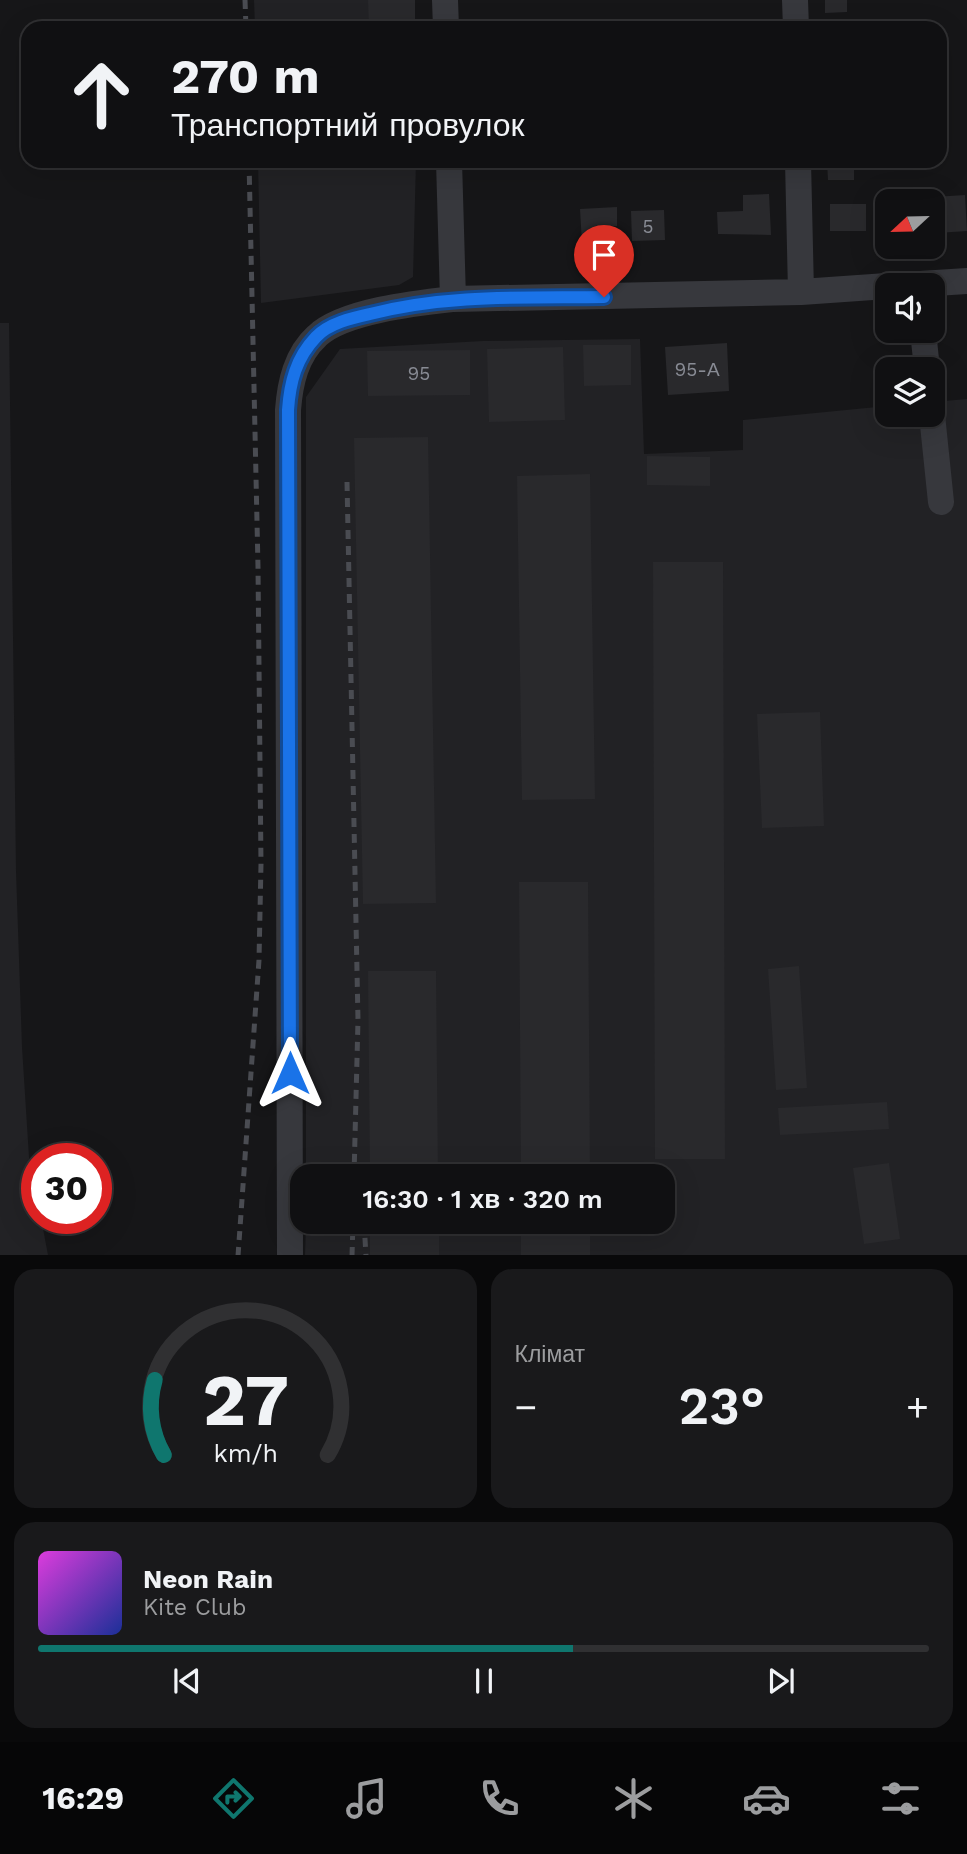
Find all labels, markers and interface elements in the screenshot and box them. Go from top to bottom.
text: 270 m [171,47,320,105]
icon: ahead [56,49,147,140]
text: Транспортний провулок [171,106,525,144]
north arrow [875,189,945,259]
map controls [875,189,945,427]
house number: 5 [642,215,654,238]
pin [574,225,634,297]
icon: arrive [585,236,623,274]
button: sound [875,273,945,343]
button: layers [875,357,945,427]
house number: 95-А [674,358,720,381]
house number: 95 [408,362,430,385]
position arrow [253,1036,327,1110]
speed limit sign: 30 [21,1143,112,1234]
text: 16:30 · 1 хв · 320 m [362,1184,603,1214]
text: Клімат [515,1341,585,1368]
text: 27 [202,1357,288,1443]
text: 23° [679,1376,765,1437]
text: − [515,1385,537,1429]
text: + [906,1385,929,1429]
text: km/h [213,1438,277,1467]
text: Neon Rain [143,1564,273,1594]
text: Kite Club [143,1594,246,1621]
icon: previous [168,1662,206,1700]
icon: pause [465,1662,503,1700]
icon: next [762,1662,800,1700]
icon: directions [209,1774,258,1823]
icon: music [342,1774,391,1823]
icon: phone [475,1774,524,1823]
icon: climate [609,1774,658,1823]
icon: car [742,1774,791,1823]
icon: filters [876,1774,925,1823]
text: 16:29 [42,1779,124,1817]

